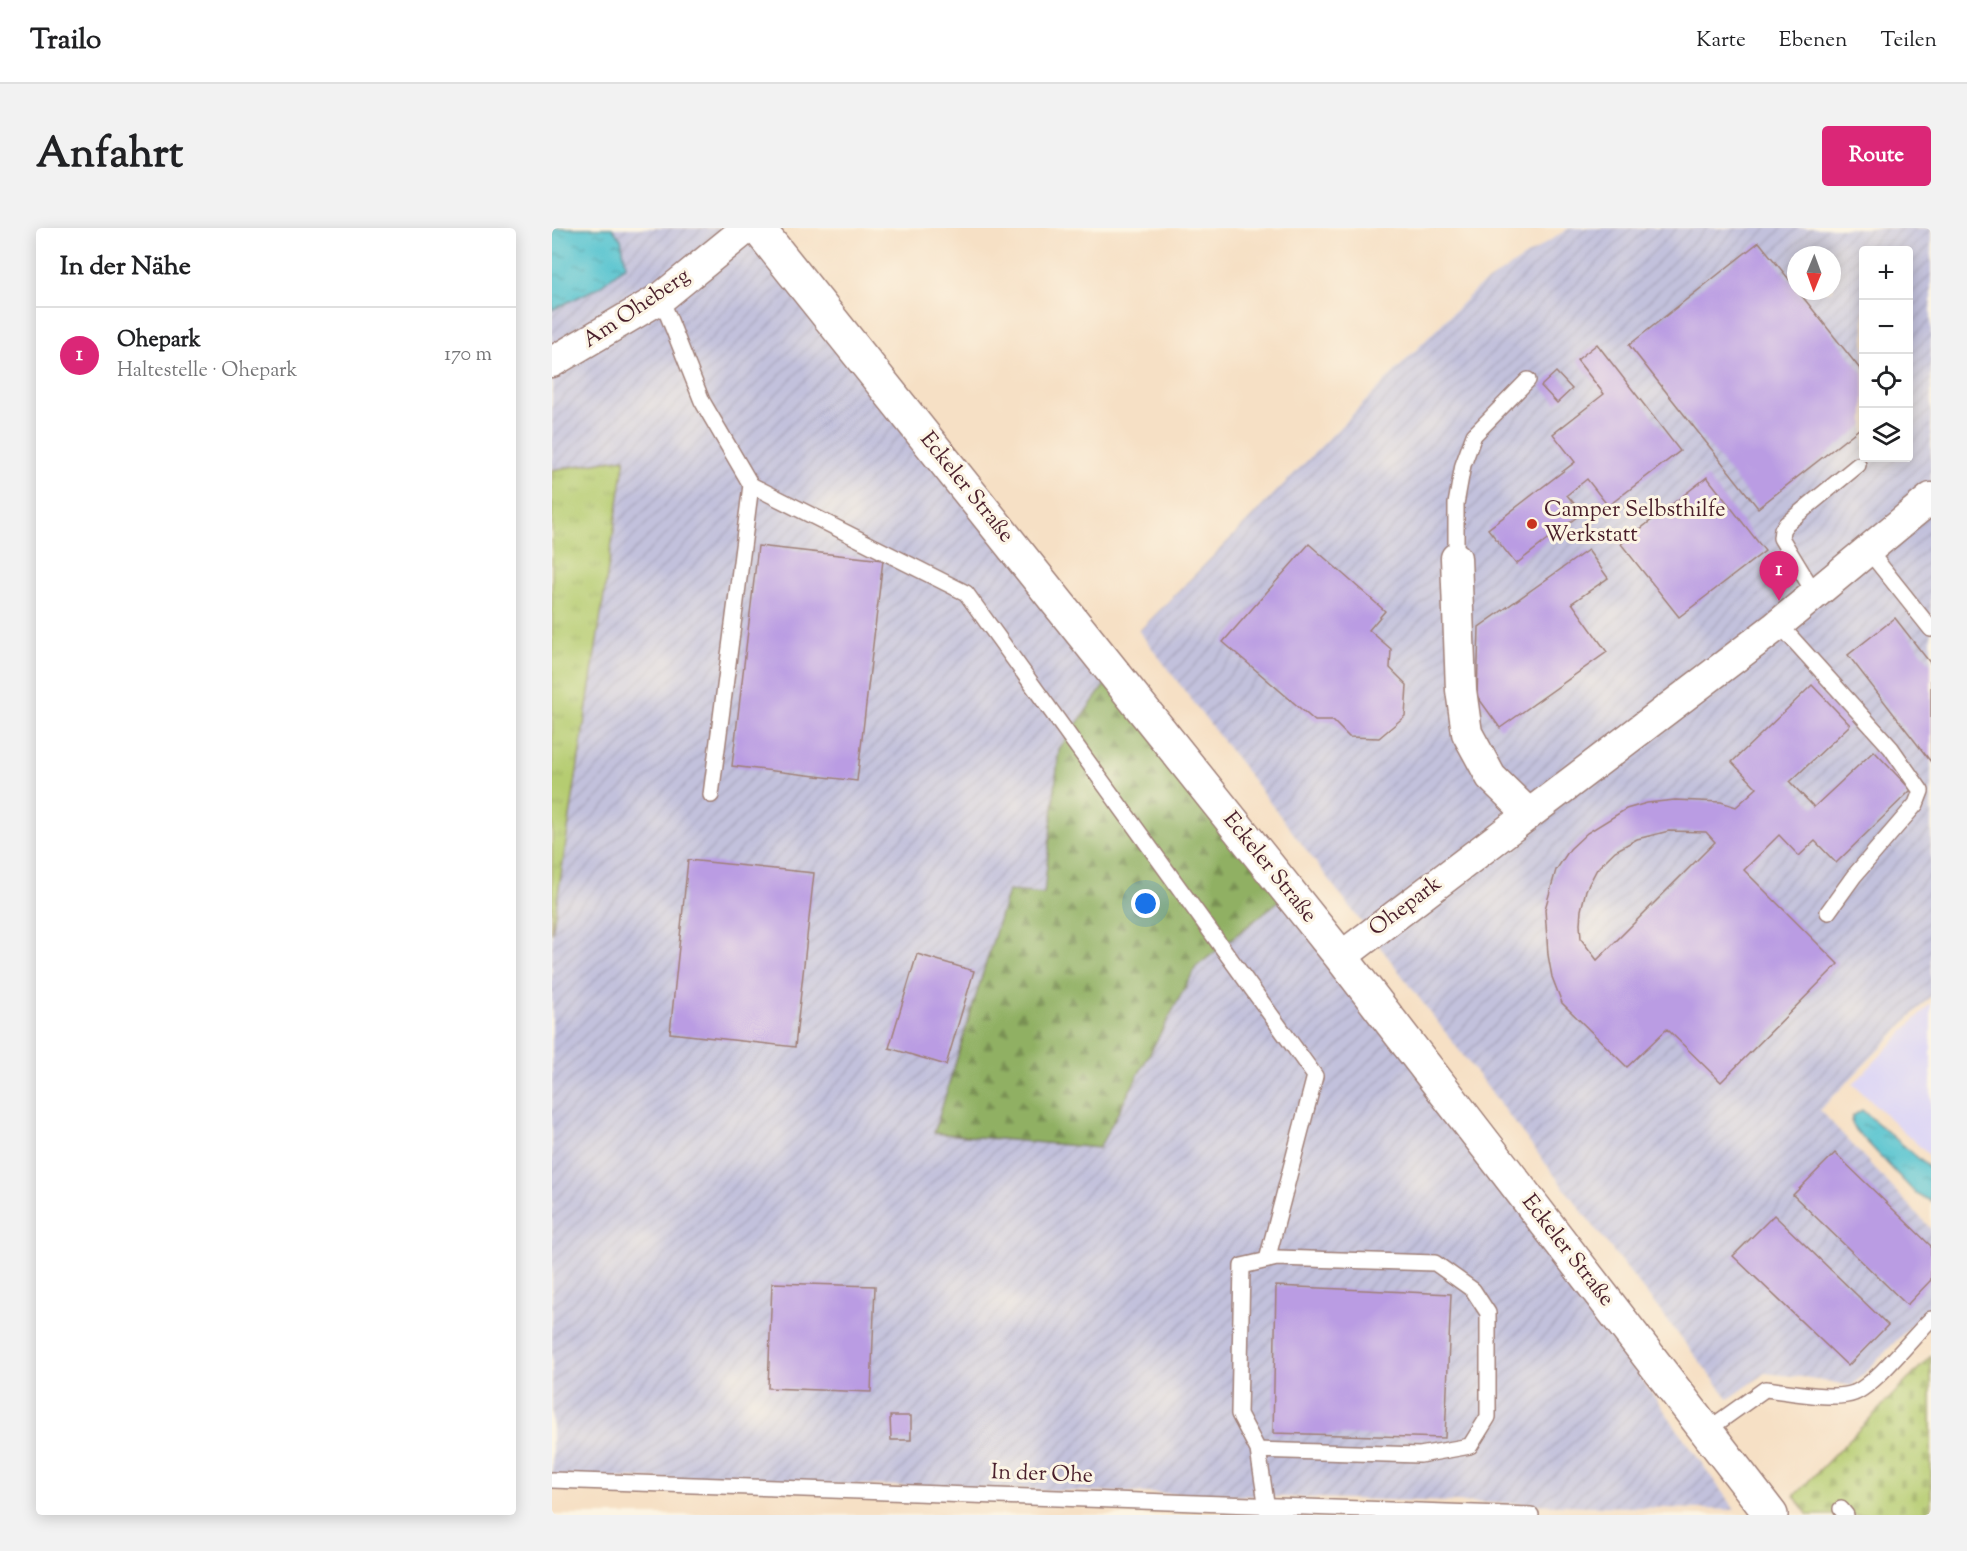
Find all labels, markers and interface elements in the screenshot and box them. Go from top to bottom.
text: Trailo [30,21,101,61]
text: Karte [1696,26,1746,56]
text: Ebenen [1779,26,1847,56]
text: Teilen [1880,26,1937,56]
text: Anfahrt [36,126,183,186]
button: Route [1822,126,1931,186]
north arrow [1787,246,1841,300]
map controls [1859,246,1913,462]
button: + [1859,246,1913,300]
text: In der Nähe [60,249,191,286]
street label: Am Oheberg [577,261,697,357]
button: − [1859,300,1913,354]
text: Ohepark [117,325,201,357]
text: 1 [76,341,83,370]
text: 170 m [444,341,492,370]
button: locate [1859,354,1913,408]
text: Haltestelle · Ohepark [117,357,297,386]
button: layers [1859,408,1913,462]
street label: Eckeler Straße [911,426,1021,550]
place label: Camper Selbsthilfe Werkstatt [1544,495,1725,552]
marker: Camper Selbsthilfe Werkstatt [1525,517,1539,531]
pin: 1 [1760,552,1798,601]
street label: Eckeler Straße [1214,806,1324,930]
street label: Ohepark [1363,869,1449,945]
your location [1131,889,1160,918]
street label: Eckeler Straße [1513,1188,1621,1314]
street label: In der Ohe [990,1457,1094,1493]

